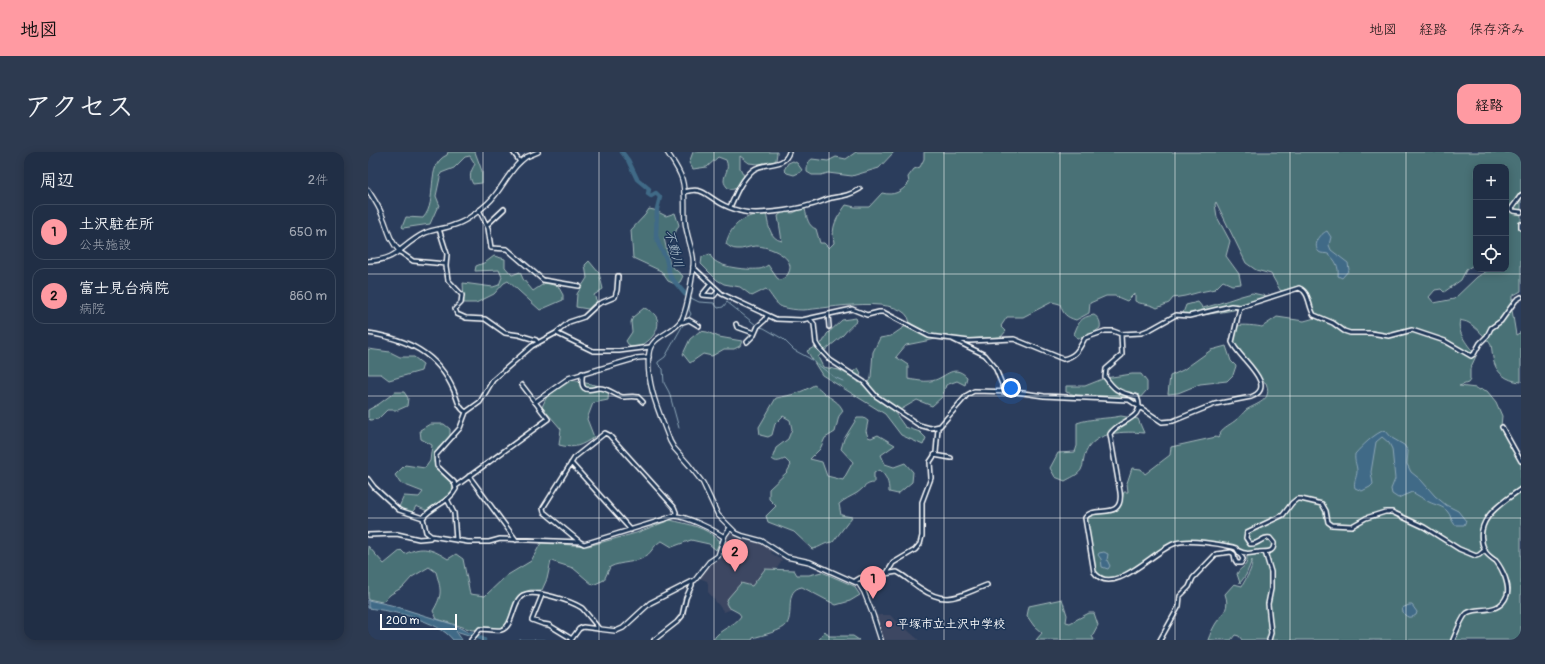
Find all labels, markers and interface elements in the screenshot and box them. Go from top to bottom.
text: 地図 [20,18,58,42]
text: 地図 [1369,21,1397,38]
text: 経路 [1419,21,1447,38]
text: 保存済み [1469,21,1525,38]
button: 経路 [1457,84,1521,124]
text: アクセス [24,90,134,125]
map controls [1473,164,1509,272]
button: + [1473,164,1509,200]
text: 周辺 [40,170,74,191]
text: 2件 [308,172,328,188]
button: − [1473,200,1509,236]
text: 土沢駐在所 [79,215,154,234]
text: 1 [51,224,57,240]
text: 650 m [289,224,327,240]
water label: 不動川 [661,228,687,270]
button: locate [1473,236,1509,272]
text: 公共施設 [79,237,131,253]
text: 富士見台病院 [79,279,169,298]
text: 2 [50,288,58,304]
text: 860 m [290,288,327,304]
text: 病院 [79,301,105,317]
your location [1001,378,1021,398]
pin: 2 [722,539,748,572]
pin: 1 [860,566,886,599]
scale bar [380,612,457,631]
text: 200 m [386,614,419,627]
place label: 平塚市立土沢中学校 [897,617,1005,632]
marker: 平塚市立土沢中学校 [884,619,894,629]

